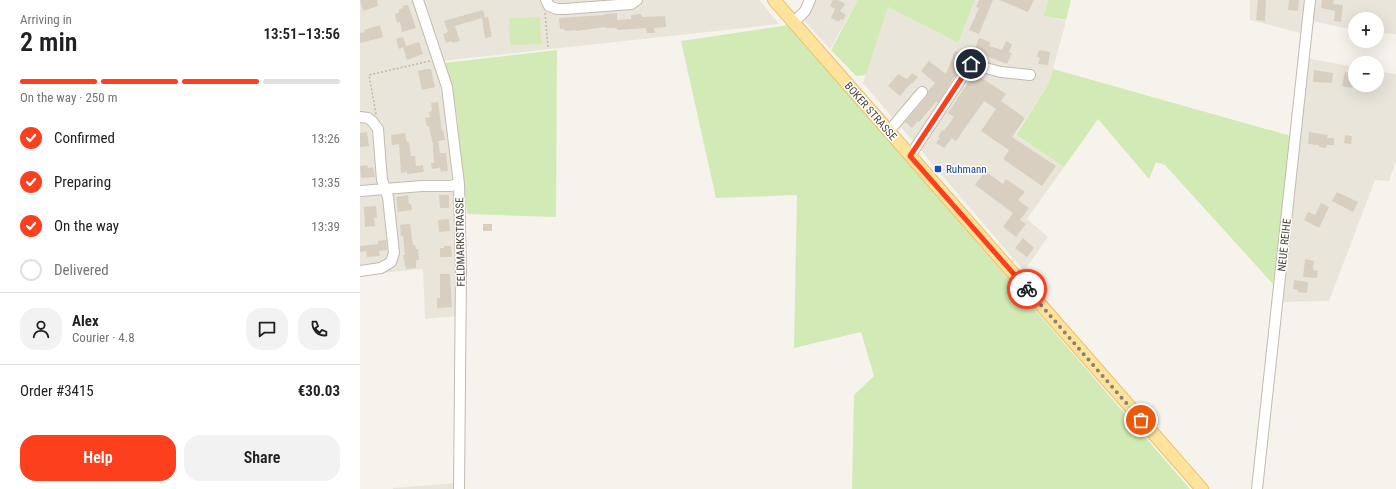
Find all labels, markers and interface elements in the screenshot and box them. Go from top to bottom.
text: Arriving in [20,12,72,27]
map controls [1348,12,1384,92]
button: + [1348,12,1384,48]
text: 13:51–13:56 [263,25,340,43]
text: 2 min [20,27,78,57]
pin [954,47,988,81]
icon: home [960,53,982,75]
button: − [1348,56,1384,92]
street label: BOKER STRASSE [842,80,900,144]
text: On the way · 250 m [20,90,117,105]
icon: check [20,127,42,149]
text: Confirmed [54,129,115,147]
text: 13:26 [311,131,340,146]
place label: Ruhmann [946,163,987,176]
marker: Ruhmann [933,164,943,174]
icon: check [20,171,42,193]
text: Preparing [54,173,111,191]
text: 13:35 [311,175,340,190]
street label: FELDMARKSTRASSE [453,197,468,287]
icon: check [20,215,42,237]
text: On the way [54,217,119,235]
street label: NEUE REIHE [1275,218,1294,272]
text: 13:39 [311,219,340,234]
text: Delivered [54,261,109,279]
courier [1007,269,1047,309]
icon: bike [1016,278,1038,300]
button: person [20,308,62,350]
button: chat [246,308,288,350]
button: phone [298,308,340,350]
text: Alex [72,312,99,330]
text: Courier · 4.8 [72,330,135,345]
text: Order #3415 [20,382,94,400]
text: €30.03 [298,382,340,400]
pin [1124,403,1158,437]
icon: bag [1130,409,1152,431]
button: Help [20,435,176,481]
button: Share [184,435,340,481]

